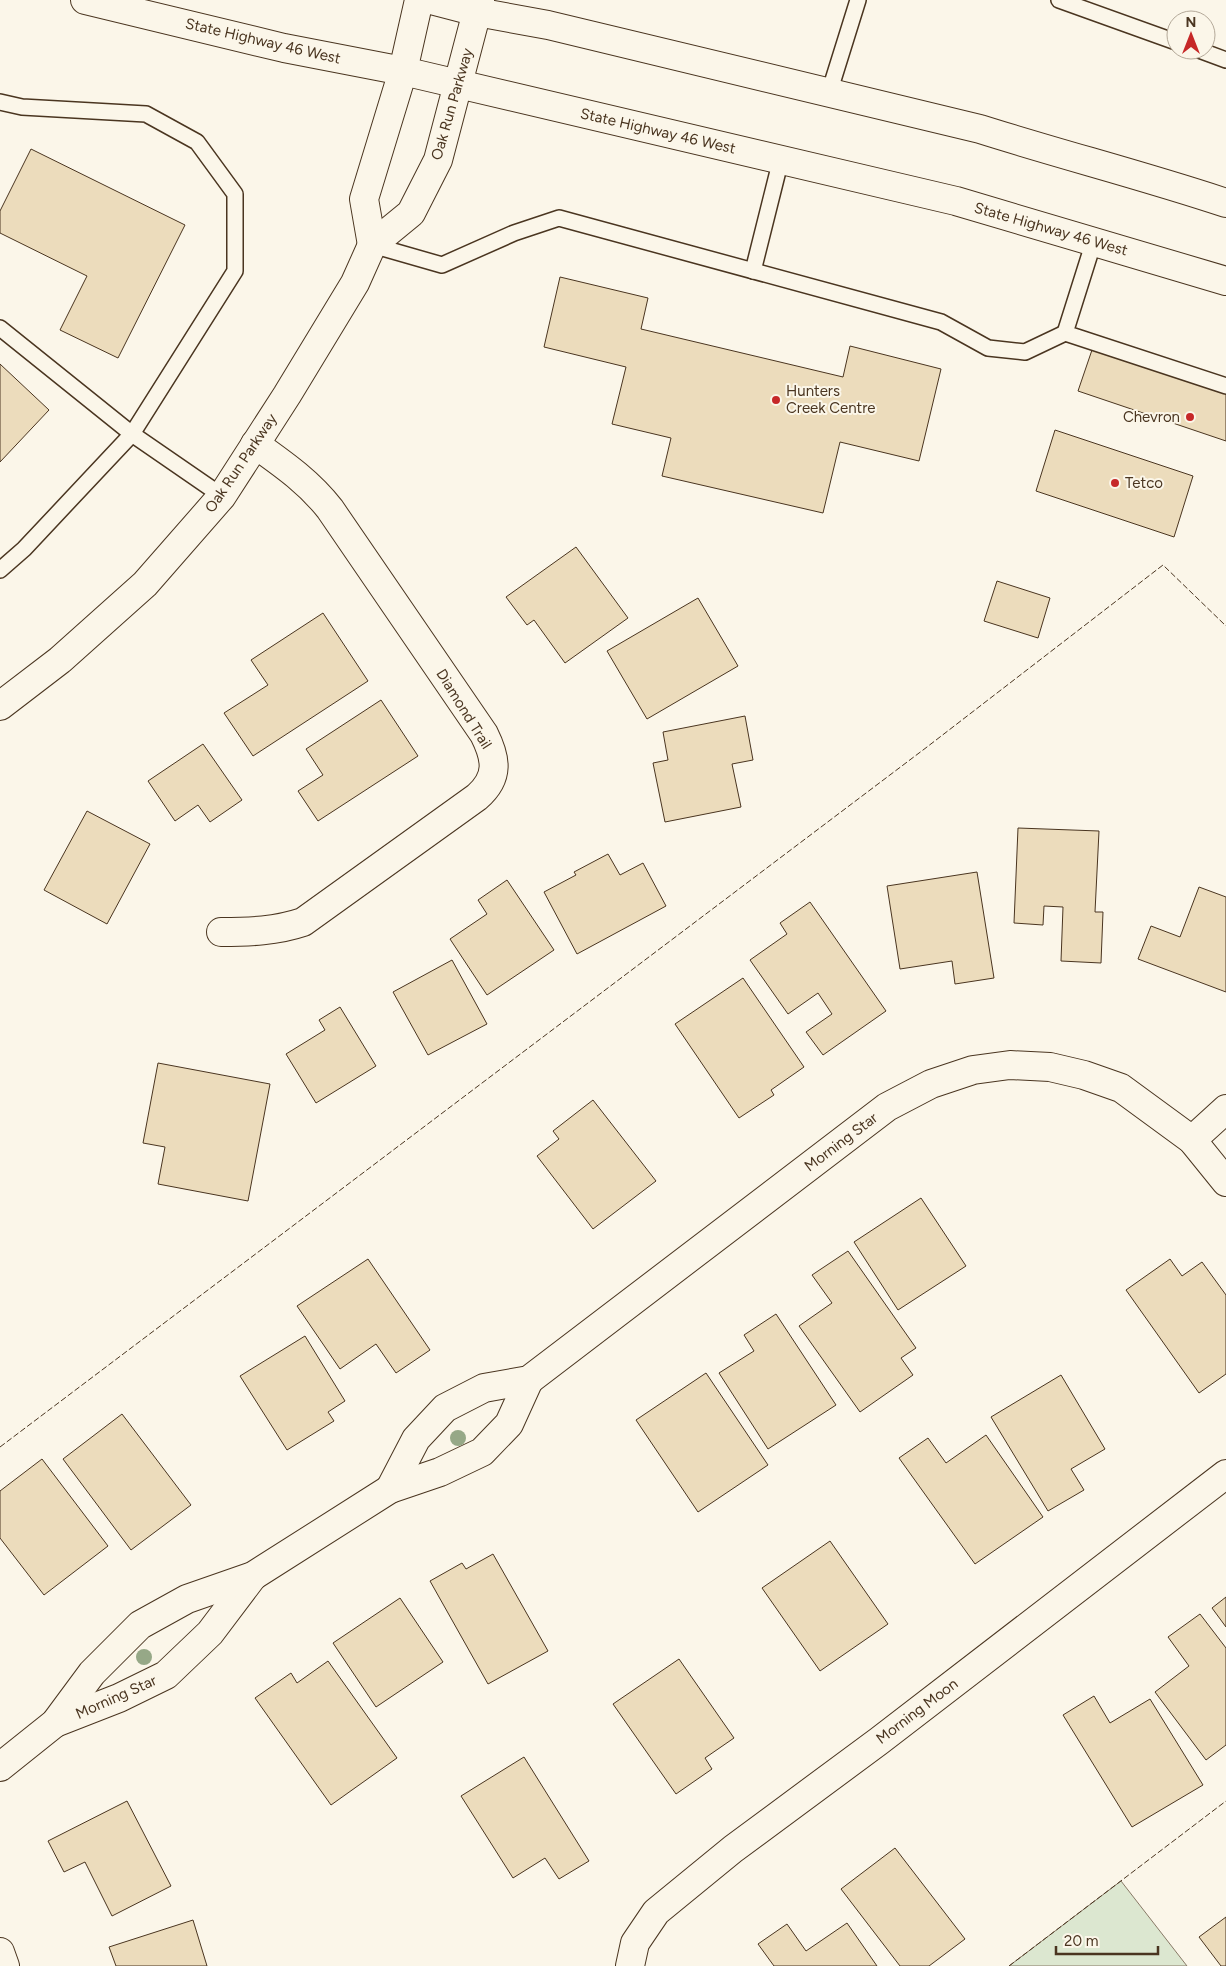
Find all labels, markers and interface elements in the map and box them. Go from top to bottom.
north arrow [1166,10,1216,60]
street label: State Highway 46 West [184,14,343,68]
text: N [1186,14,1196,31]
street label: Oak Run Parkway [427,46,477,162]
street label: State Highway 46 West [579,104,738,158]
street label: State Highway 46 West [972,198,1130,260]
place label: Hunters Creek Centre [786,382,876,417]
marker: Hunters Creek Centre [770,394,782,406]
place label: Chevron [1123,408,1180,426]
street label: Oak Run Parkway [201,410,281,516]
marker: Chevron [1184,411,1196,423]
place label: Tetco [1125,474,1163,492]
marker: Tetco [1109,477,1121,489]
street label: Diamond Trail [432,666,496,752]
street label: Morning Star [801,1109,881,1175]
street label: Morning Star [73,1671,159,1723]
street label: Morning Moon [873,1674,961,1748]
scale bar [1056,1924,1158,1956]
text: 20 m [1064,1932,1098,1950]

